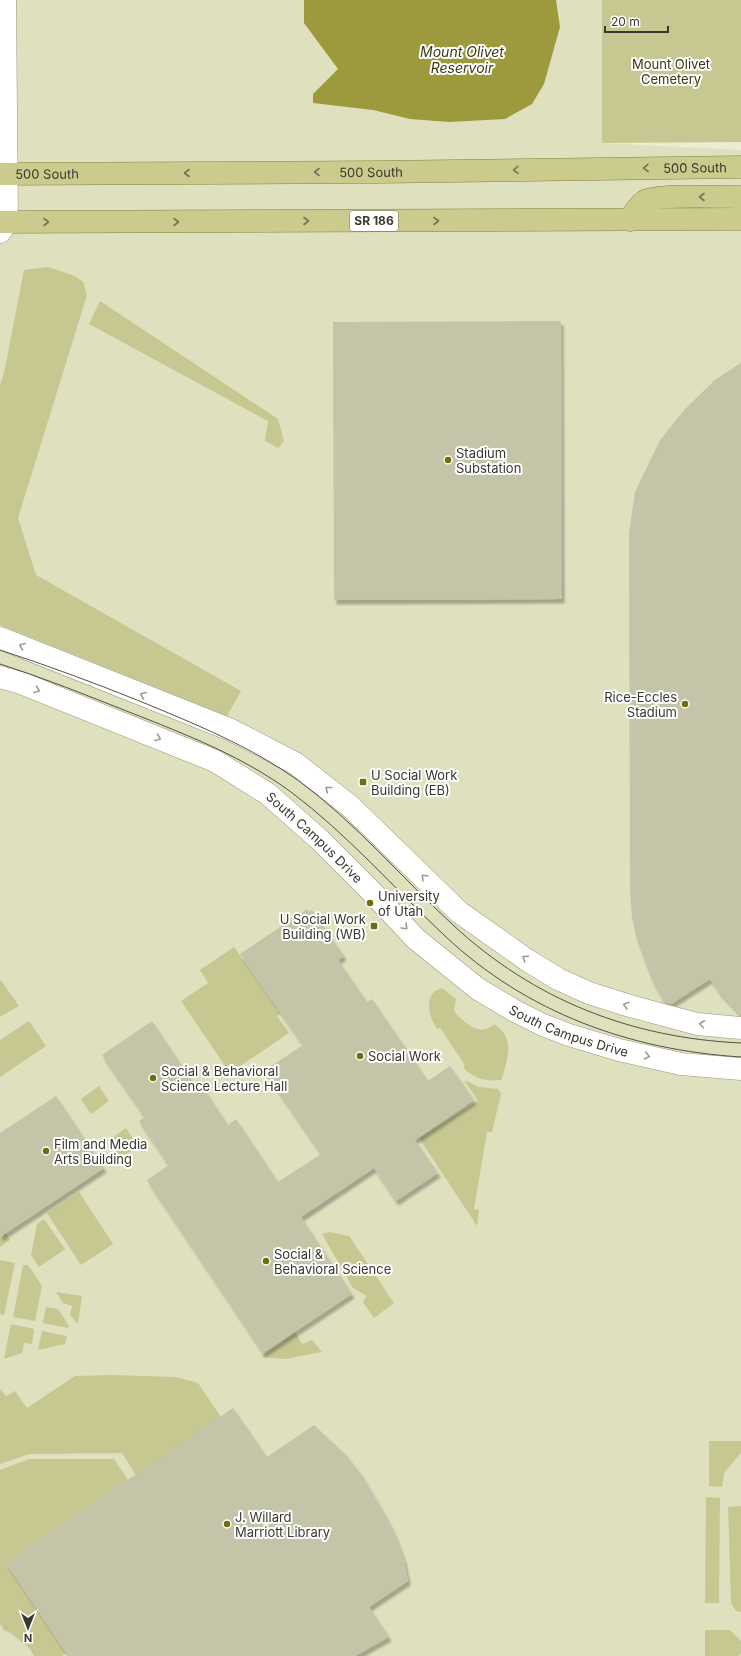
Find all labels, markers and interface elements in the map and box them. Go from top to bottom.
scale bar [605,8,668,34]
text: 20 m [611,14,640,29]
water label: Mount Olivet Reservoir [420,43,504,76]
park label: Mount Olivet Cemetery [632,56,710,87]
street label: 500 South [663,159,727,176]
street label: 500 South [339,164,403,180]
one-way arrow [643,164,649,173]
street label: 500 South [15,166,79,182]
one-way arrow [513,166,519,174]
one-way arrow [314,168,320,176]
one-way arrow [184,169,190,177]
one-way arrow [699,193,705,201]
road number: SR 186 [350,211,398,231]
one-way arrow [303,217,309,225]
one-way arrow [433,217,439,225]
one-way arrow [43,218,49,226]
one-way arrow [173,218,179,226]
place label: Stadium Substation [456,445,521,476]
marker: Stadium Substation [443,455,453,465]
one-way arrow [18,643,25,651]
one-way arrow [32,685,40,693]
place label: Rice-Eccles Stadium [604,689,677,720]
one-way arrow [139,691,146,699]
marker: Rice-Eccles Stadium [680,699,690,709]
one-way arrow [154,734,161,742]
place label: U Social Work Building (EB) [371,767,457,798]
marker: U Social Work Building (EB) [358,777,368,787]
one-way arrow [326,787,333,794]
street label: South Campus Drive [263,788,366,886]
one-way arrow [421,874,429,882]
place label: University of Utah [378,888,440,919]
marker: University of Utah [365,898,375,908]
place label: U Social Work Building (WB) [280,911,366,942]
marker: U Social Work Building (WB) [369,921,379,931]
one-way arrow [401,922,408,930]
one-way arrow [522,956,529,963]
street label: South Campus Drive [506,1001,630,1060]
one-way arrow [623,1001,630,1010]
one-way arrow [699,1020,705,1029]
place label: Social Work [368,1048,441,1064]
marker: Social Work [355,1051,365,1061]
one-way arrow [644,1052,651,1060]
place label: Social & Behavioral Science Lecture Hall [161,1063,287,1094]
marker: Social & Behavioral Science Lecture Hall [148,1073,158,1083]
place label: Film and Media Arts Building [54,1136,147,1167]
marker: Film and Media Arts Building [41,1146,51,1156]
place label: Social & Behavioral Science [274,1246,391,1277]
marker: Social & Behavioral Science [261,1256,271,1266]
place label: J. Willard Marriott Library [235,1509,330,1540]
marker: J. Willard Marriott Library [222,1519,232,1529]
north arrow [8,1608,48,1648]
text: N [24,1631,32,1645]

